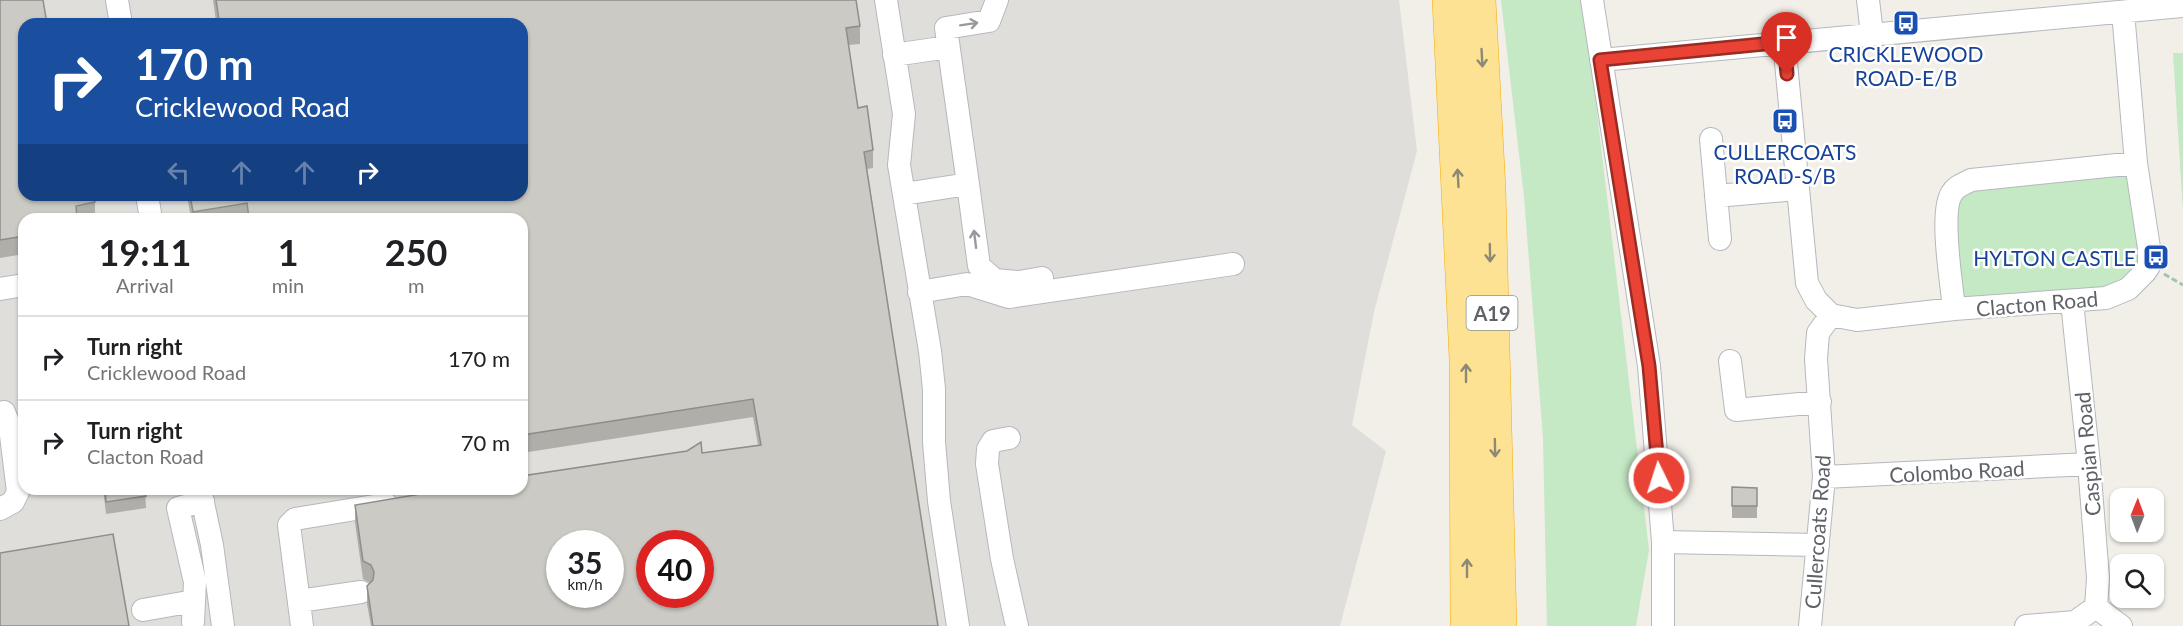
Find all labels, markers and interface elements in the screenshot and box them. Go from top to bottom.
bus stop icon: CRICKLEWOOD ROAD-E/B [1891,8,1921,38]
pin [1761,12,1812,74]
one-way arrow [958,19,978,30]
icon: arrive [1770,21,1803,54]
text: 170 m [135,39,253,89]
place label: CRICKLEWOOD ROAD-E/B [1828,41,1984,90]
icon: right [36,42,114,120]
one-way arrow [1476,48,1487,68]
text: Cricklewood Road [135,90,350,123]
bus stop icon: CULLERCOATS ROAD-S/B [1770,106,1800,136]
place label: CULLERCOATS ROAD-S/B [1714,139,1856,188]
icon: left [162,156,195,189]
icon: ahead [225,156,258,189]
icon: ahead [288,156,321,189]
icon: right [351,156,384,189]
one-way arrow [1453,168,1464,188]
one-way arrow [970,229,981,249]
text: 19:11 [99,230,191,274]
text: 1 [278,230,299,274]
text: 250 [385,230,447,274]
bus stop icon: HYLTON CASTLE [2141,242,2171,272]
one-way arrow [1485,243,1496,263]
place label: HYLTON CASTLE [1973,245,2136,270]
text: Arrival [116,273,174,297]
text: min [272,273,304,297]
text: m [408,273,424,297]
street label: Clacton Road [1975,285,2099,321]
road number: A19 [1466,296,1518,330]
text: Turn right [87,333,182,360]
icon: right [36,342,69,375]
text: 170 m [448,345,510,372]
text: Cricklewood Road [87,360,246,384]
one-way arrow [1460,363,1472,383]
street label: Caspian Road [2069,391,2105,517]
text: Turn right [87,417,182,444]
icon: right [36,426,69,459]
text: 70 m [461,429,510,456]
one-way arrow [1490,438,1501,458]
text: Clacton Road [87,444,204,468]
position arrow [1627,446,1691,510]
street label: Cullercoats Road [1799,454,1835,610]
street label: Colombo Road [1889,455,2025,487]
north arrow [2110,488,2164,542]
map controls [2110,488,2164,608]
speed limit sign: 40 [636,530,714,608]
text: 35 [568,544,602,580]
button: search [2110,554,2164,608]
one-way arrow [1461,558,1473,578]
text: km/h [567,575,603,593]

